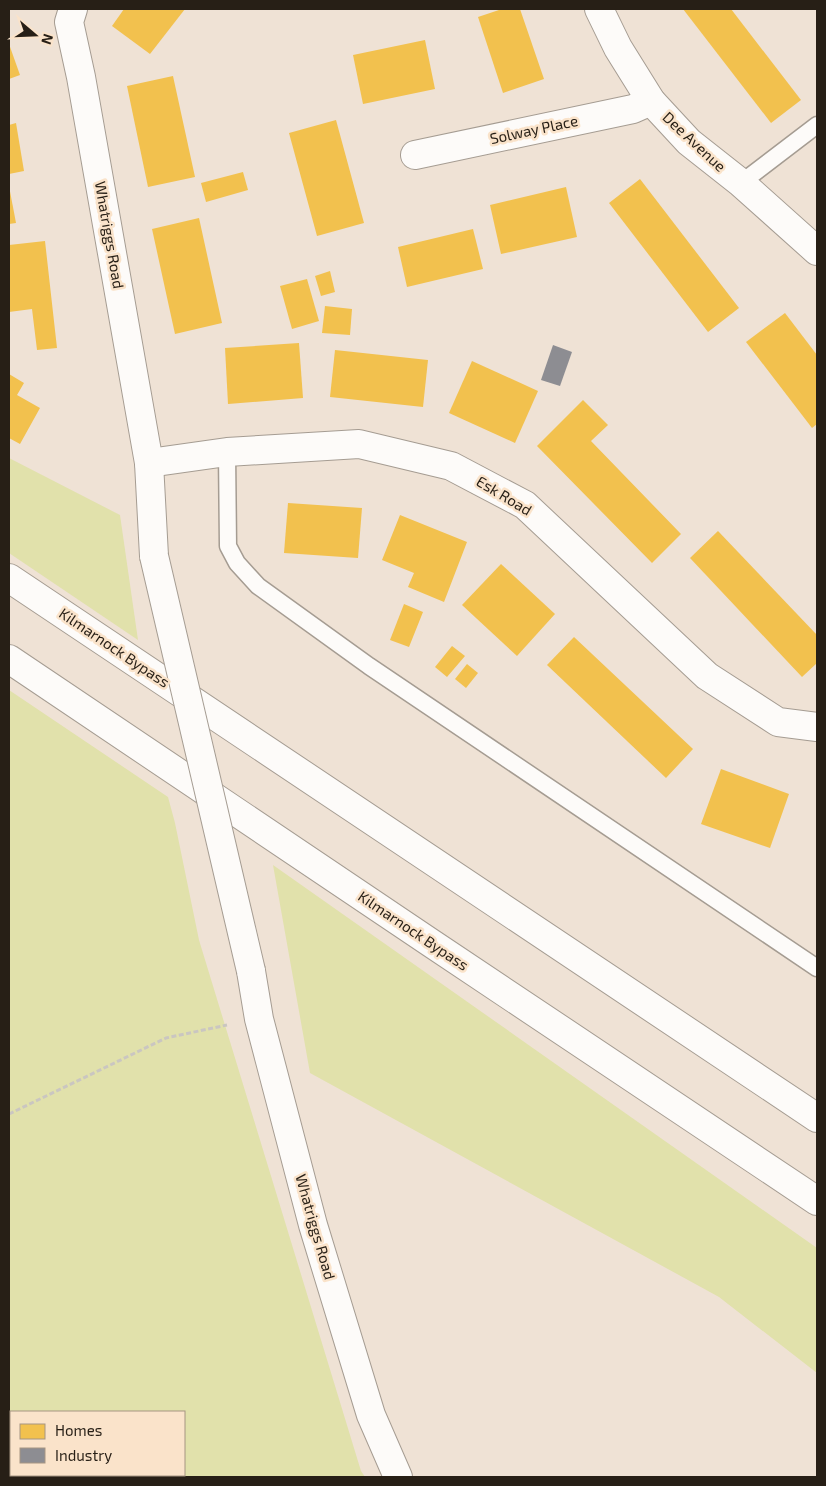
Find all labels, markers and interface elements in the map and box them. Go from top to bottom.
north arrow [10,10,60,60]
text: N [38,32,57,47]
street label: Dee Avenue [660,108,730,175]
street label: Solway Place [488,111,579,147]
street label: Whatriggs Road [92,180,128,290]
street label: Esk Road [474,472,535,519]
street label: Kilmarnock Bypass [56,604,173,691]
street label: Kilmarnock Bypass [355,887,472,974]
street label: Whatriggs Road [292,1172,340,1282]
legend [10,1411,185,1476]
text: Homes [55,1421,102,1439]
text: Industry [55,1446,112,1464]

